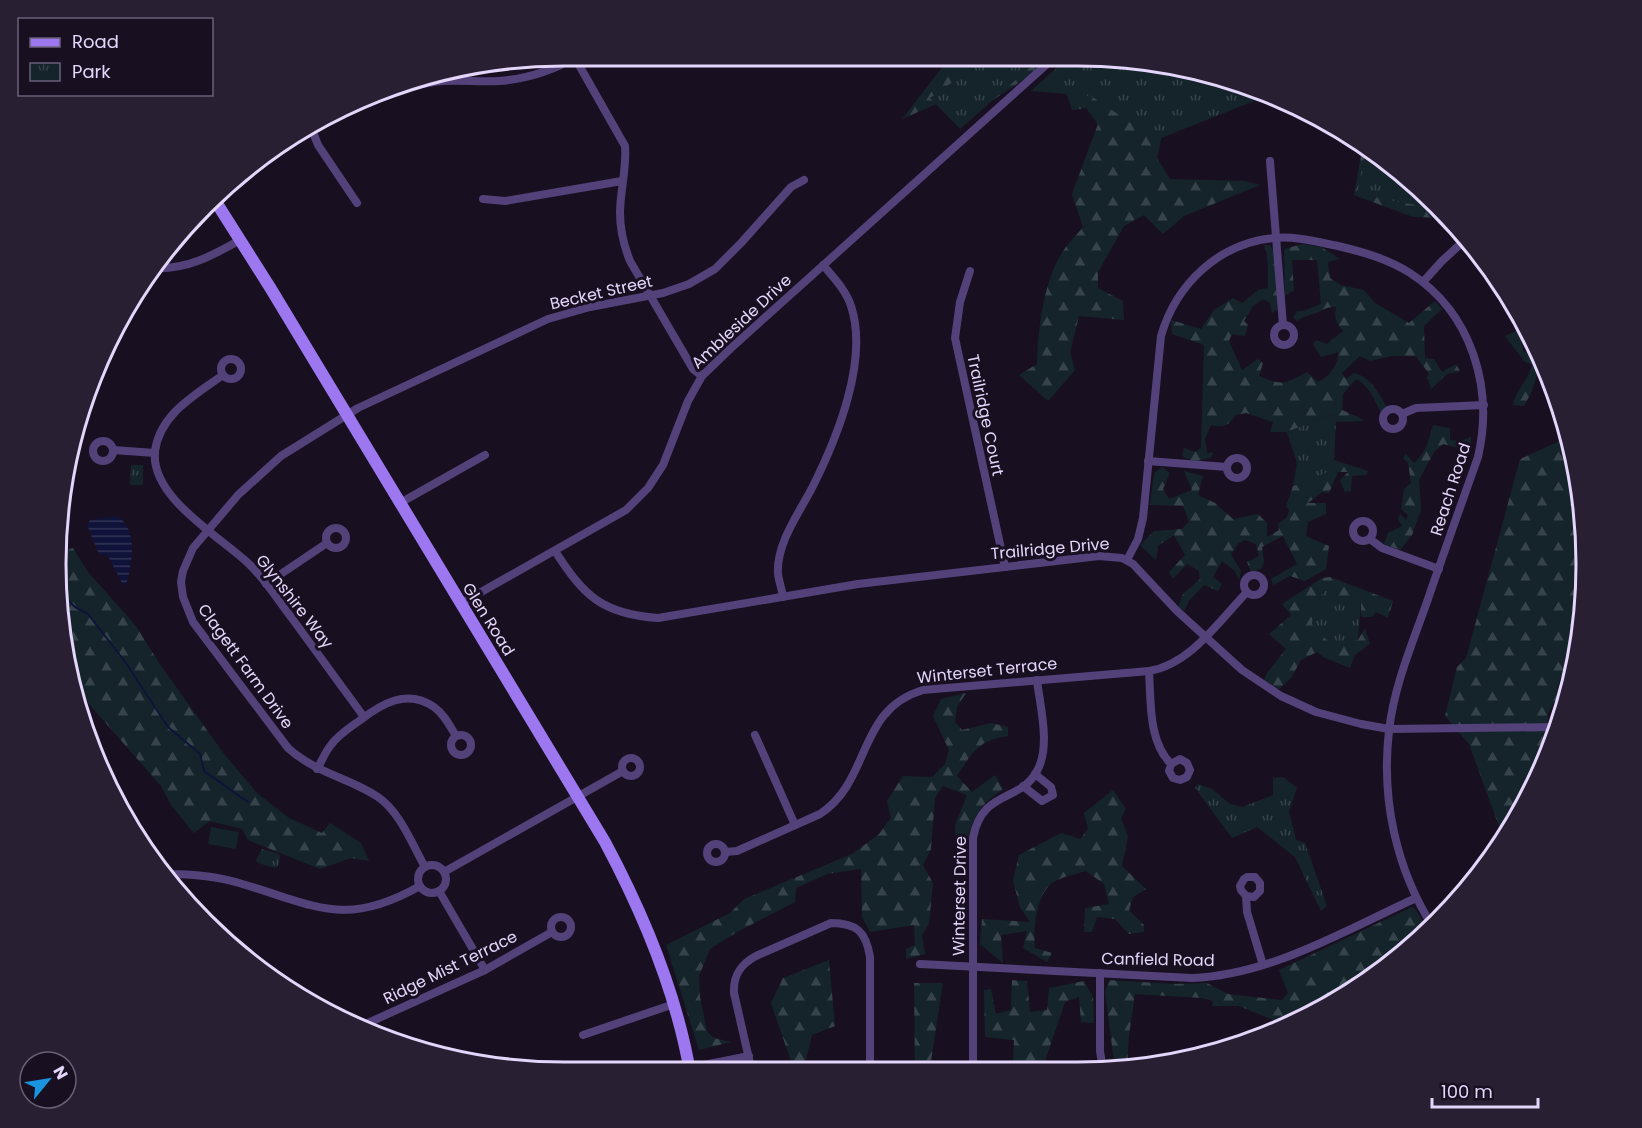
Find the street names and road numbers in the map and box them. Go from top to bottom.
street label: Becket Street [548,269,655,315]
street label: Ambleside Drive [686,269,797,374]
street label: Trailridge Court [961,352,1010,478]
street label: Reach Road [1425,440,1476,539]
street label: Trailridge Drive [990,532,1110,565]
street label: Glynshire Way [251,549,339,653]
street label: Glen Road [457,578,520,660]
street label: Clagett Farm Drive [192,599,299,734]
street label: Winterset Terrace [916,652,1058,689]
street label: Winterset Drive [947,836,972,956]
street label: Ridge Mist Terrace [379,925,521,1010]
street label: Canfield Road [1101,947,1215,972]

